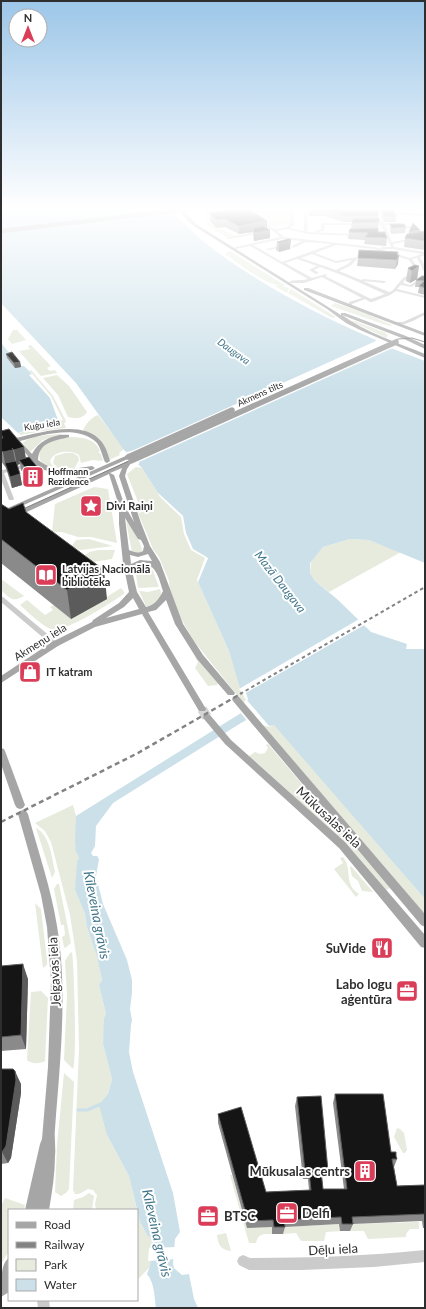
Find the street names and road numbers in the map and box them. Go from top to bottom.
street label: Akmens tilts [235,379,284,408]
street label: Kuģu iela [23,416,61,433]
street label: Akmeņu iela [11,620,68,663]
street label: Mūkusalas iela [293,783,365,851]
street label: Jelgavas iela [44,937,64,1007]
street label: Dēļu iela [308,1240,358,1258]

